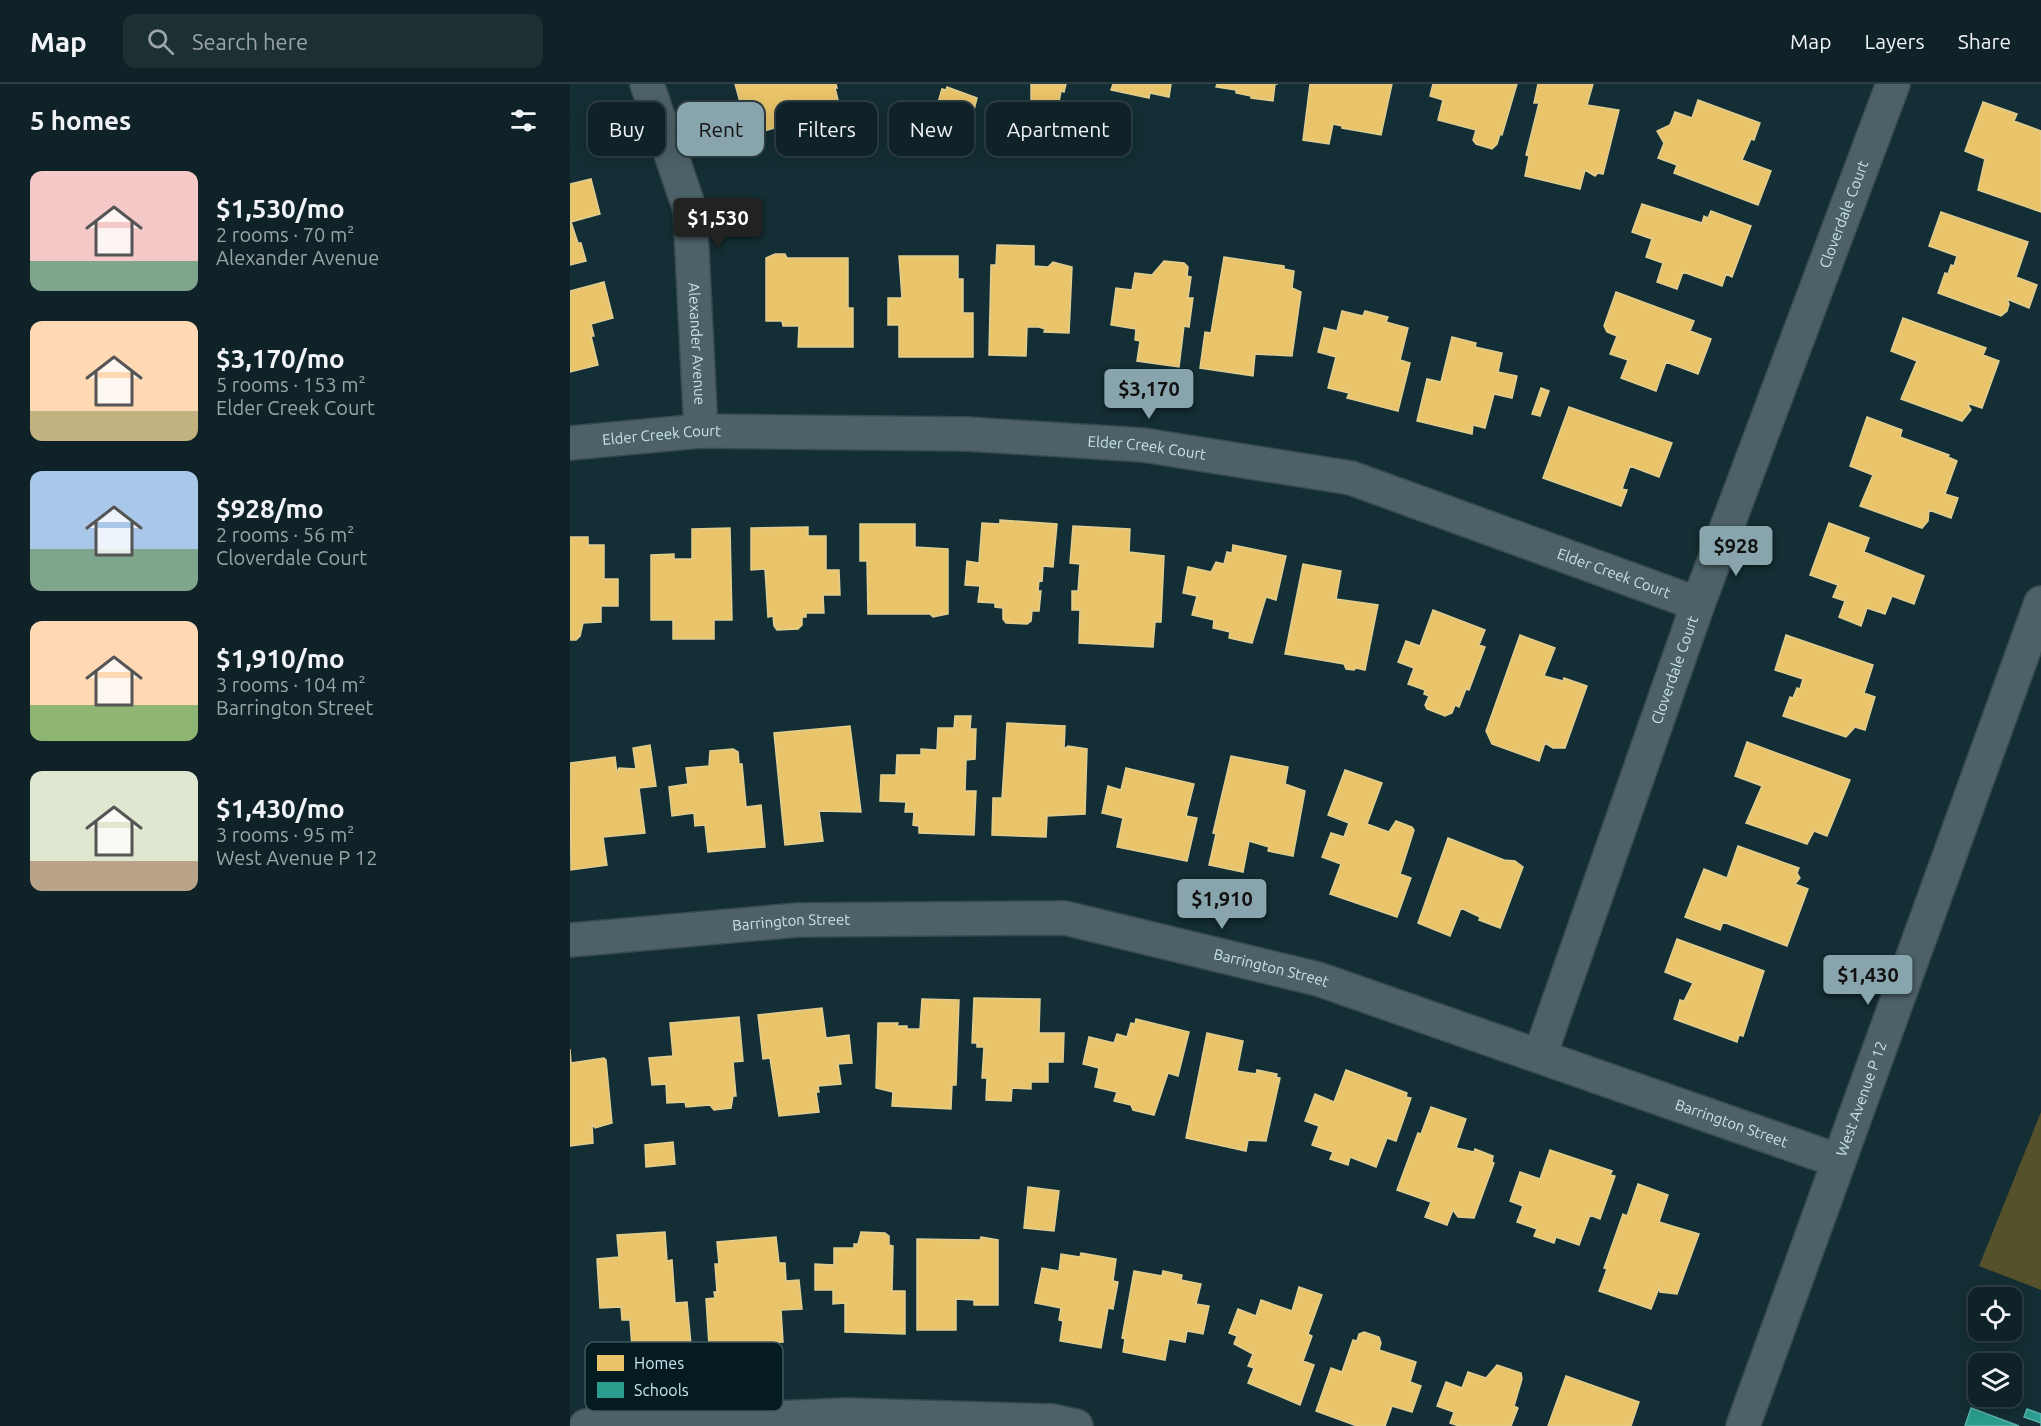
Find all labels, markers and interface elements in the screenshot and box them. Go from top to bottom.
search box [123,14,543,68]
icon: search [144,25,177,58]
text: Map [30,26,87,57]
text: Search here [192,29,308,54]
text: Map [1790,29,1831,53]
text: Layers [1864,29,1925,53]
text: Share [1958,29,2011,53]
chip: Buy [588,102,665,156]
chip: Rent [677,102,764,156]
chip: Filters [776,102,877,156]
chip: New [889,102,974,156]
chip: Apartment [986,102,1131,156]
icon: filters [507,104,540,137]
text: 5 homes [30,106,131,135]
street label: Cloverdale Court [1816,158,1872,270]
text: $1,530/mo [216,194,345,223]
icon: home [78,195,150,267]
pin: $1,530 [669,198,767,249]
text: $1,530 [687,206,749,229]
text: 2 rooms · 70 m² [216,223,354,246]
text: Alexander Avenue [216,246,379,269]
street label: Alexander Avenue [686,282,709,405]
text: $3,170/mo [216,344,345,373]
icon: home [78,345,150,417]
pin: $3,170 [1100,369,1198,420]
text: 5 rooms · 153 m² [216,373,366,396]
text: $3,170 [1118,377,1180,400]
text: Elder Creek Court [216,396,375,419]
street label: Elder Creek Court [601,422,721,448]
street label: Elder Creek Court [1087,433,1207,463]
text: $928/mo [216,494,324,523]
icon: home [78,495,150,567]
text: 2 rooms · 56 m² [216,523,354,546]
pin: $928 [1700,526,1772,577]
text: $928 [1713,534,1759,557]
street label: Elder Creek Court [1555,545,1673,601]
text: Cloverdale Court [216,546,367,569]
street label: Cloverdale Court [1648,613,1701,726]
text: $1,910/mo [216,644,345,673]
icon: home [78,645,150,717]
text: 3 rooms · 104 m² [216,673,366,696]
text: Barrington Street [216,696,373,719]
text: $1,430/mo [216,794,345,823]
icon: home [78,795,150,867]
text: 3 rooms · 95 m² [216,823,354,846]
text: West Avenue P 12 [216,846,377,869]
pin: $1,910 [1173,879,1271,930]
text: $1,910 [1191,887,1253,910]
street label: Barrington Street [732,911,850,934]
street label: Barrington Street [1212,945,1331,990]
pin: $1,430 [1819,955,1917,1006]
text: $1,430 [1837,963,1899,986]
street label: West Avenue P 12 [1832,1039,1890,1158]
street label: Barrington Street [1673,1095,1790,1150]
map controls [1968,1287,2022,1407]
button: locate [1968,1287,2022,1341]
legend [585,1342,783,1411]
button: layers [1968,1353,2022,1407]
text: Homes [634,1354,684,1372]
text: Schools [634,1381,689,1399]

